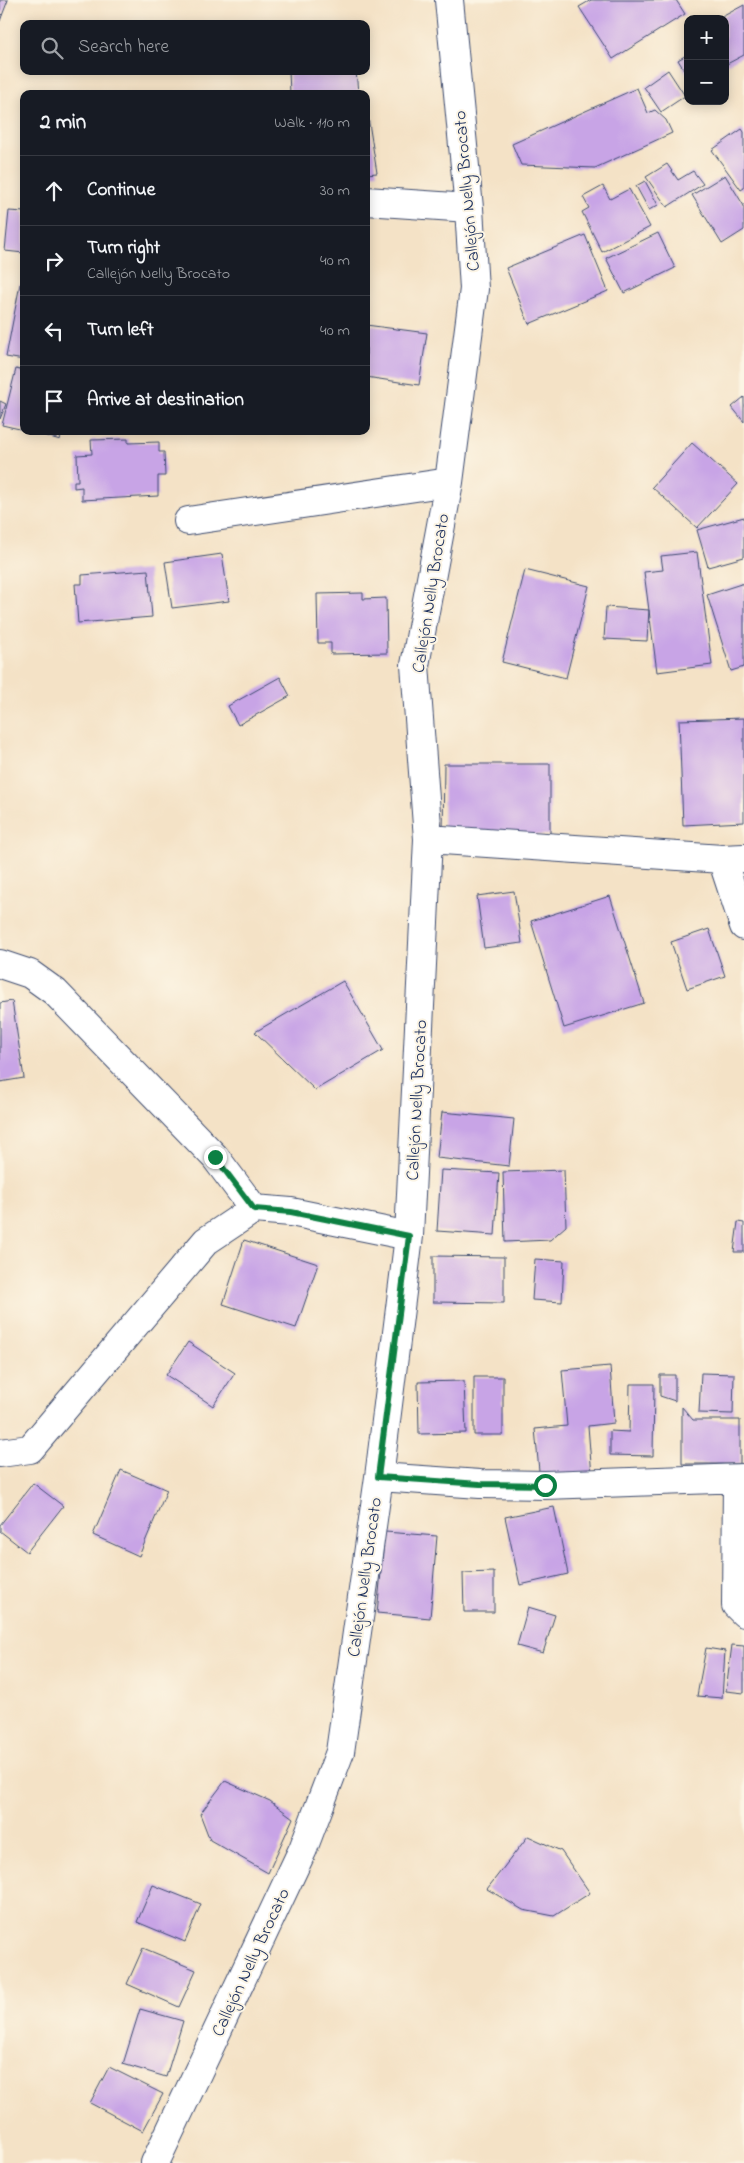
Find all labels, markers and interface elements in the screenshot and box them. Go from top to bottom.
map controls [684,15,729,105]
button: + [684,15,729,60]
search box [20,20,370,75]
icon: search [38,34,66,62]
text: Search here [78,34,169,61]
button: − [684,60,729,105]
text: 2 min [40,108,86,138]
street label: Callejón Nelly Brocato [448,109,488,272]
text: Walk · 110 m [274,111,350,135]
icon: ahead [40,177,68,205]
text: Continue [87,177,155,204]
text: 30 m [320,179,350,203]
text: Turn right [87,235,160,262]
icon: right [40,247,68,275]
text: 40 m [320,249,350,273]
text: Callejón Nelly Brocato [87,262,230,286]
icon: left [40,317,68,345]
text: Turn left [87,317,154,344]
text: 40 m [320,319,350,343]
icon: arrive [40,387,68,415]
text: Arrive at destination [87,387,244,414]
street label: Callejón Nelly Brocato [407,512,457,675]
street label: Callejón Nelly Brocato [401,1019,435,1181]
route end [204,1146,227,1169]
route start [534,1474,557,1497]
street label: Callejón Nelly Brocato [342,1496,390,1659]
street label: Callejón Nelly Brocato [206,1884,298,2041]

